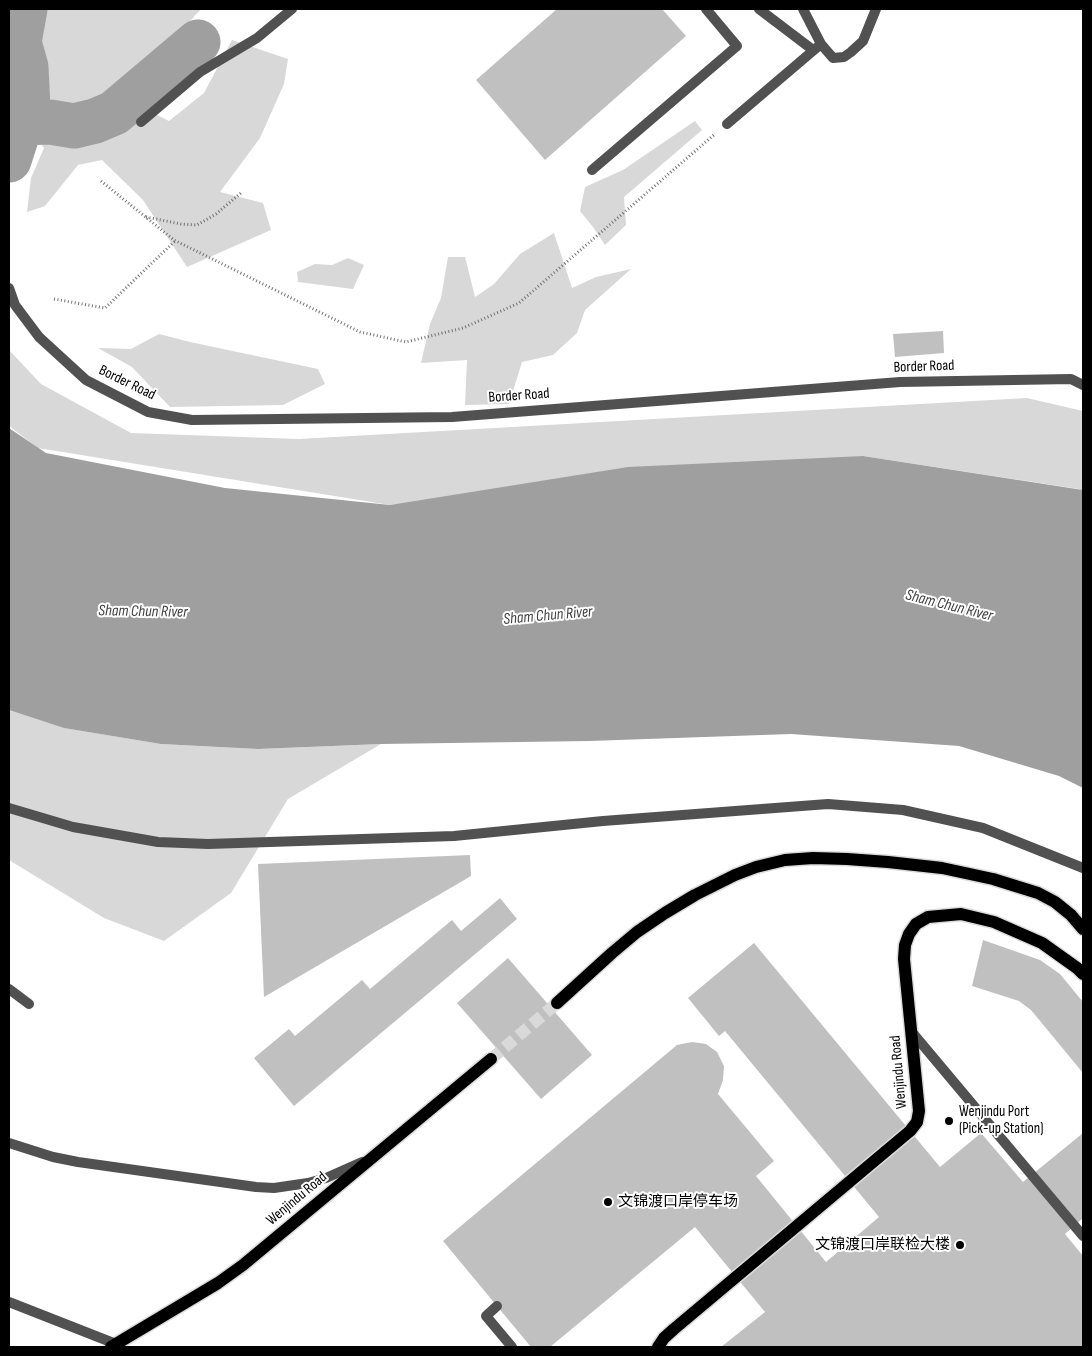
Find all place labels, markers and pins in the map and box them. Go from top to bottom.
place label: Wenjindu Port (Pick-up Station) [959,1103,1043,1138]
marker: Wenjindu Port (Pick-up Station) [943,1115,955,1127]
place label: 文锦渡口岸停车场 [618,1193,738,1211]
marker: 文锦渡口岸停车场 [602,1196,614,1208]
place label: 文锦渡口岸联检大楼 [815,1236,950,1254]
marker: 文锦渡口岸联检大楼 [954,1239,966,1251]

